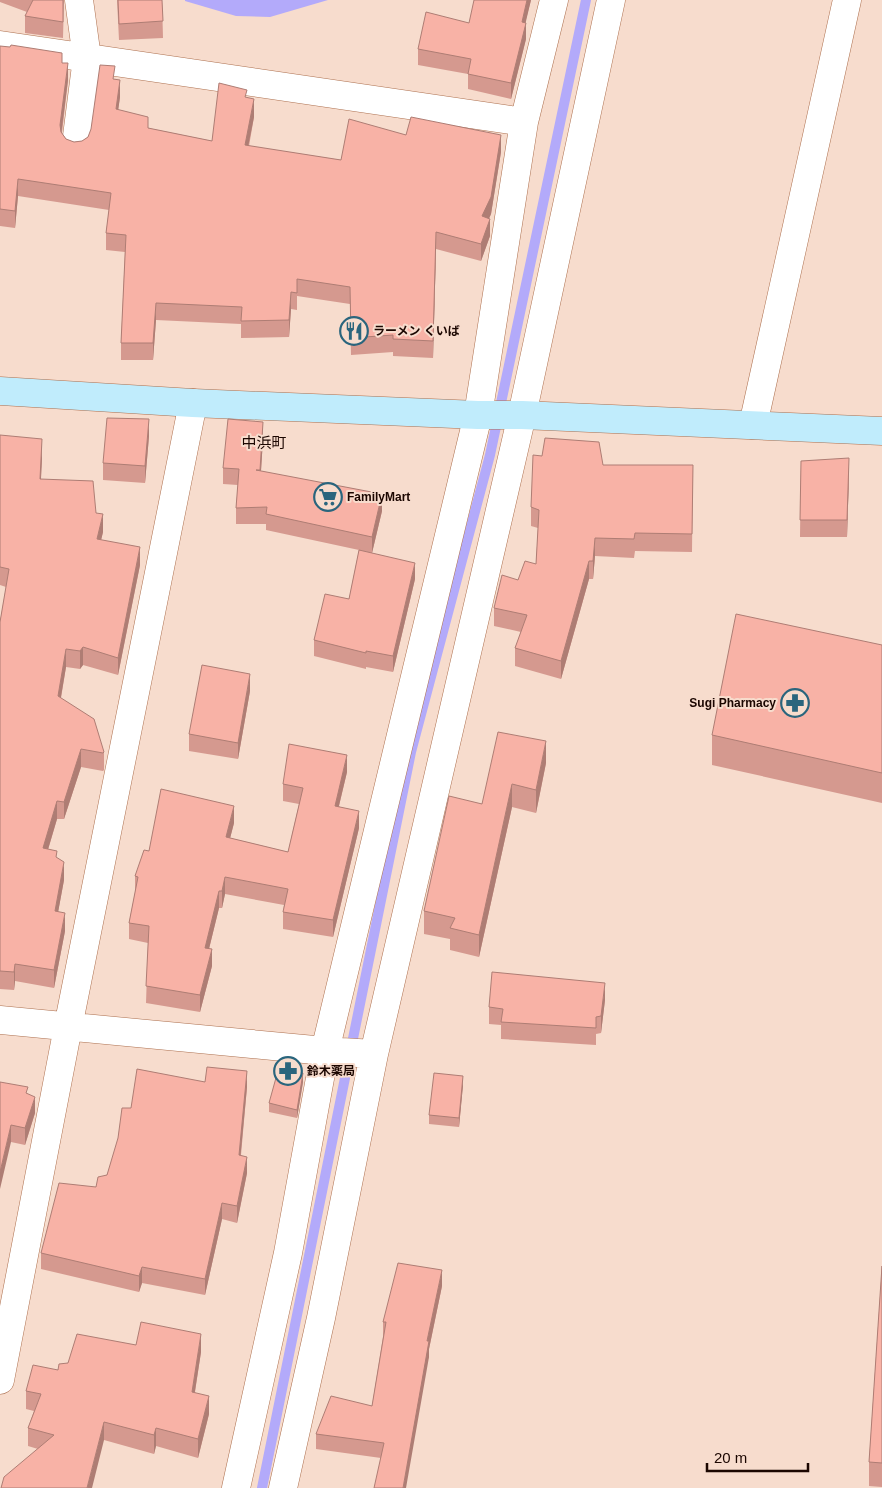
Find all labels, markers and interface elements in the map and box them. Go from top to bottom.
restaurant icon: ラーメン くいば [339,316,369,346]
place label: ラーメン くいば [373,324,460,338]
district label: 中浜町 [241,434,287,451]
supermarket icon: FamilyMart [313,482,343,512]
place label: FamilyMart [347,490,410,504]
pharmacy icon: Sugi Pharmacy [780,688,810,718]
place label: Sugi Pharmacy [689,696,776,710]
pharmacy icon: 鈴木薬局 [273,1056,303,1086]
place label: 鈴木薬局 [306,1064,355,1078]
scale bar [707,1440,808,1472]
text: 20 m [714,1449,747,1466]

